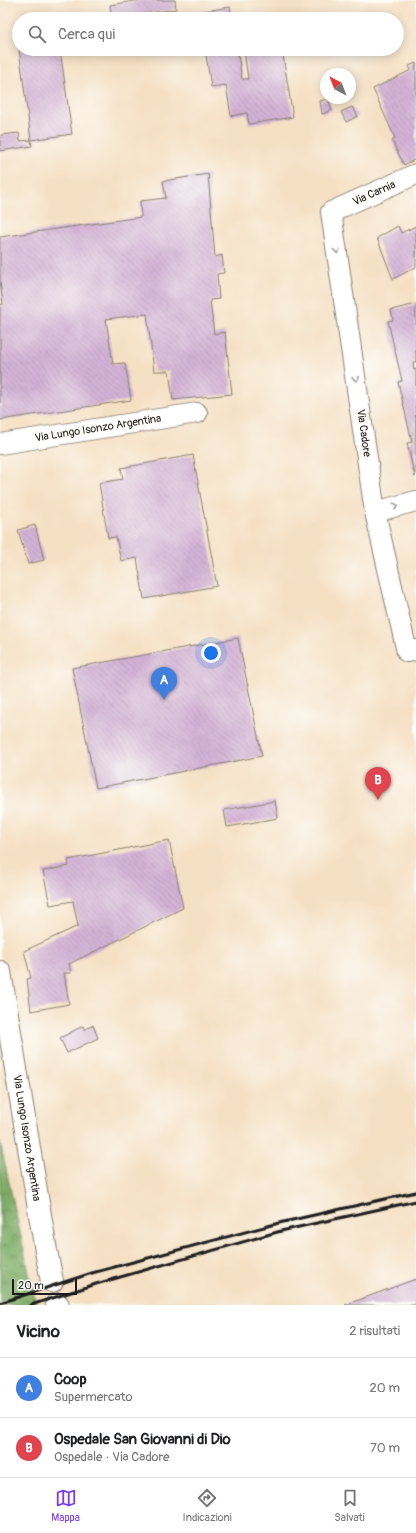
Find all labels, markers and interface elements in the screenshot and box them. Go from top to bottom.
search box [12,12,404,56]
icon: search [26,23,48,45]
text: Cerca qui [58,25,115,44]
north arrow [320,68,356,104]
street label: Via Carnia [351,178,397,208]
one-way arrow [332,248,341,254]
one-way arrow [351,376,360,382]
street label: Via Cadore [354,408,374,458]
street label: Via Lungo Isonzo Argentina [34,412,162,444]
one-way arrow [392,502,399,511]
your location [201,643,221,663]
pin: A [151,667,177,700]
pin: B [365,767,391,800]
street label: Via Lungo Isonzo Argentina [11,1074,43,1202]
scale bar [12,1277,77,1296]
text: 20 m [18,1279,44,1292]
text: Vicino [16,1321,60,1342]
text: 2 risultati [349,1323,400,1339]
text: Coop [54,1370,87,1389]
text: A [25,1380,33,1396]
text: 20 m [369,1380,400,1396]
text: Supermercato [54,1389,132,1405]
text: Ospedale San Giovanni di Dio [54,1430,231,1449]
text: B [25,1440,33,1456]
text: 70 m [370,1440,400,1456]
text: Ospedale · Via Cadore [54,1449,169,1465]
tab: Mappa [51,1487,80,1524]
tab: Indicazioni [183,1487,232,1524]
tab: Salvati [334,1487,365,1524]

